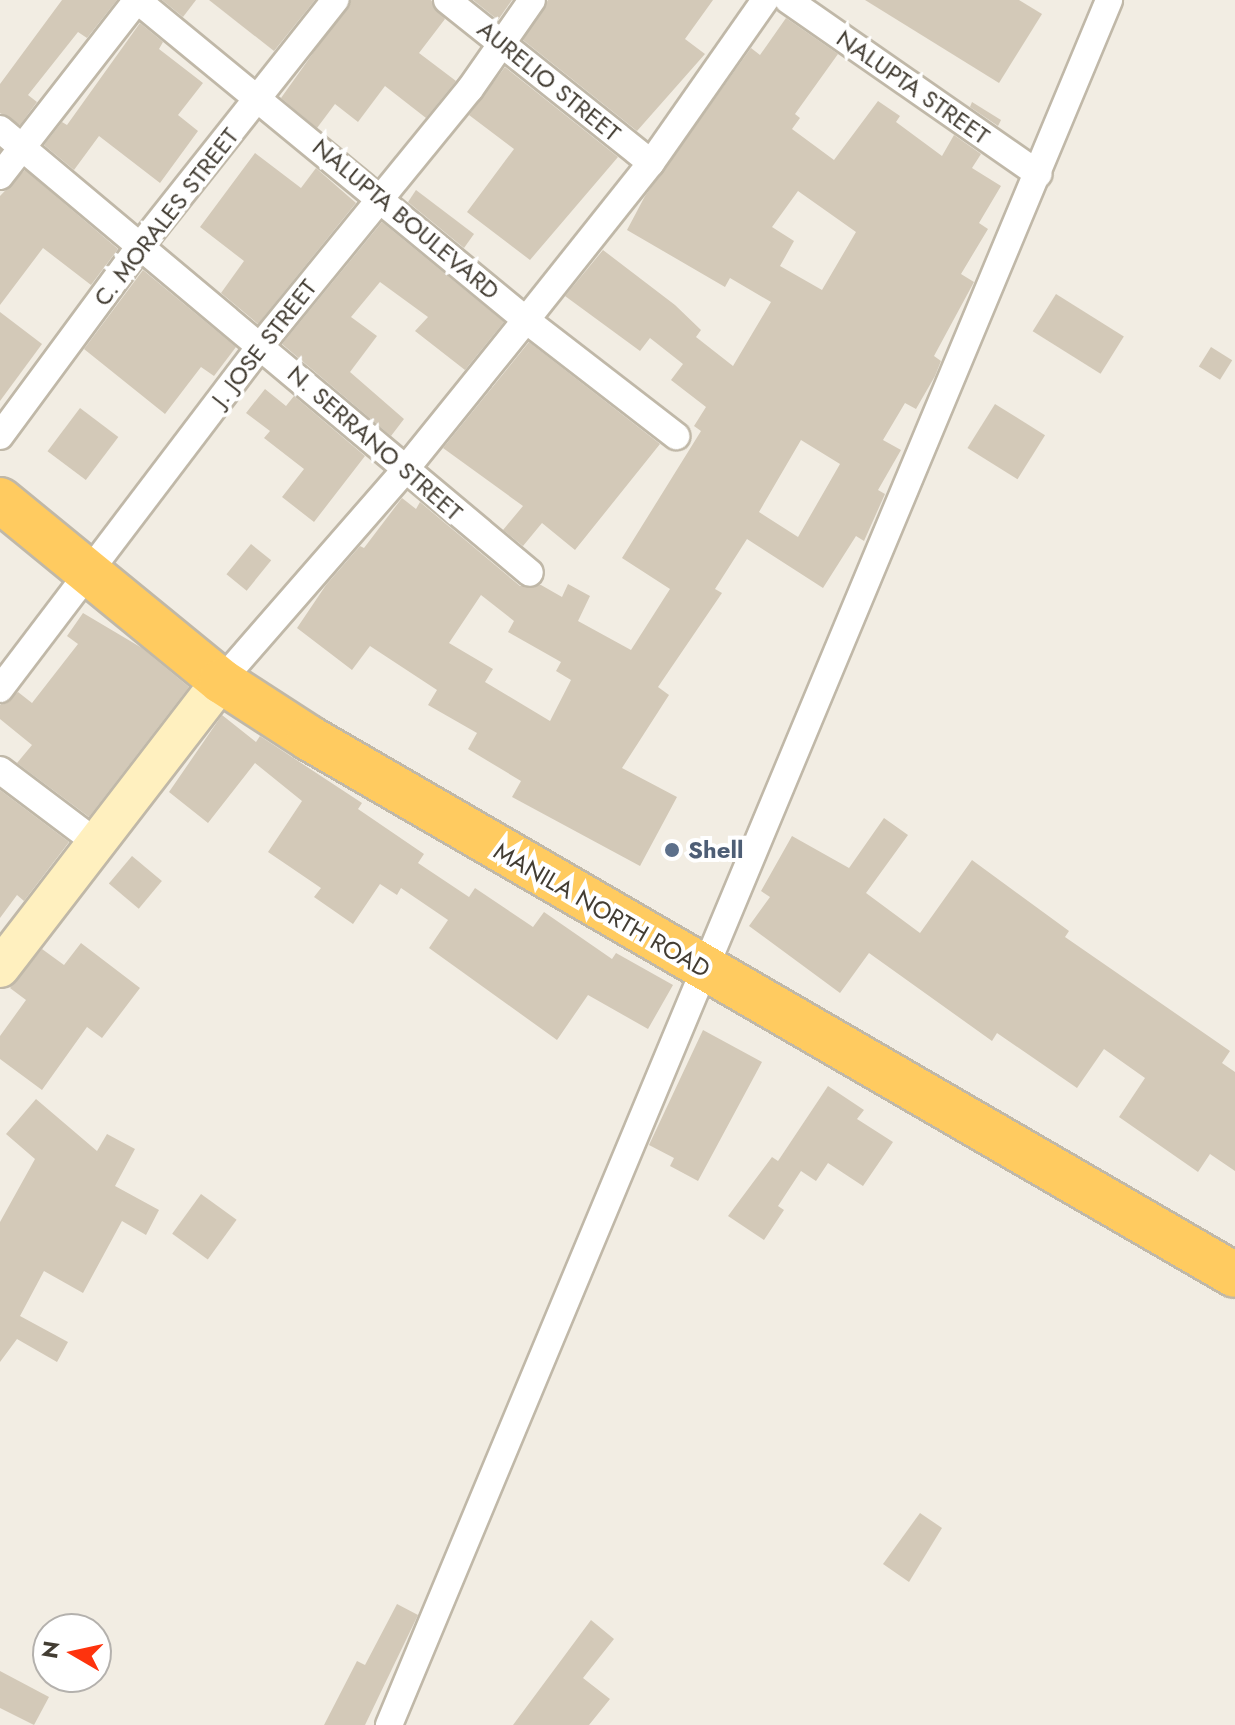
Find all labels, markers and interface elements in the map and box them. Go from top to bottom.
street label: AURELIO STREET [472,15,626,147]
street label: NALUPTA STREET [831,24,995,150]
street label: C. MORALES STREET [88,122,244,312]
street label: NALUPTA BOULEVARD [307,132,505,306]
street label: J. JOSE STREET [205,274,323,412]
street label: N. SERRANO STREET [282,359,468,527]
street label: MANILA NORTH ROAD [489,836,715,984]
place label: Shell [688,836,743,864]
marker: Shell [663,841,681,859]
north arrow [32,1613,112,1693]
text: N [33,1638,67,1661]

